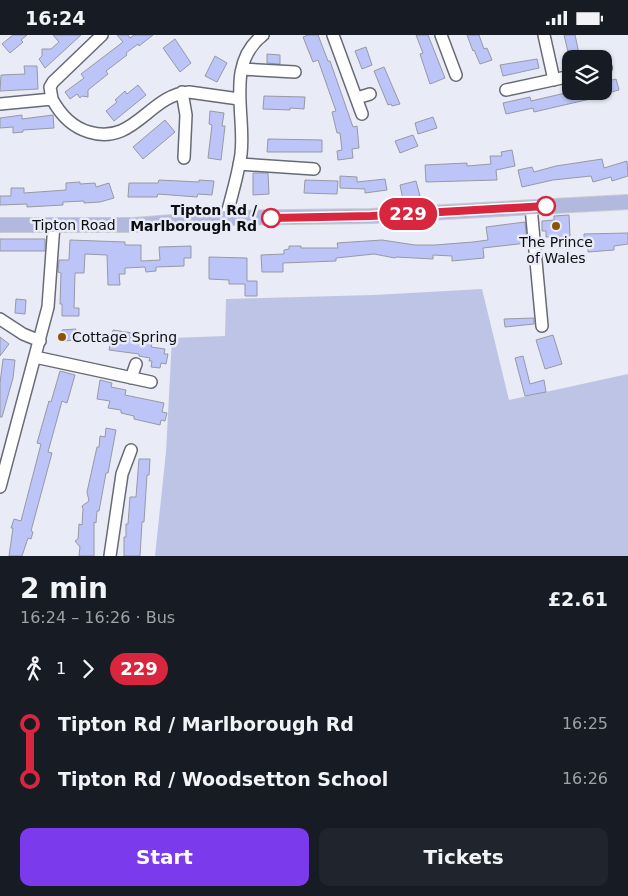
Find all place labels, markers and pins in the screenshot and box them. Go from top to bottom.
unlabelled marker [536,196,556,216]
place label: Tipton Rd / Marlborough Rd [130,202,258,234]
marker: Tipton Rd / Marlborough Rd [261,208,281,228]
marker: The Prince of Wales [550,220,562,232]
place label: The Prince of Wales [518,234,593,266]
place label: Cottage Spring [72,329,177,345]
marker: Cottage Spring [56,331,68,343]

